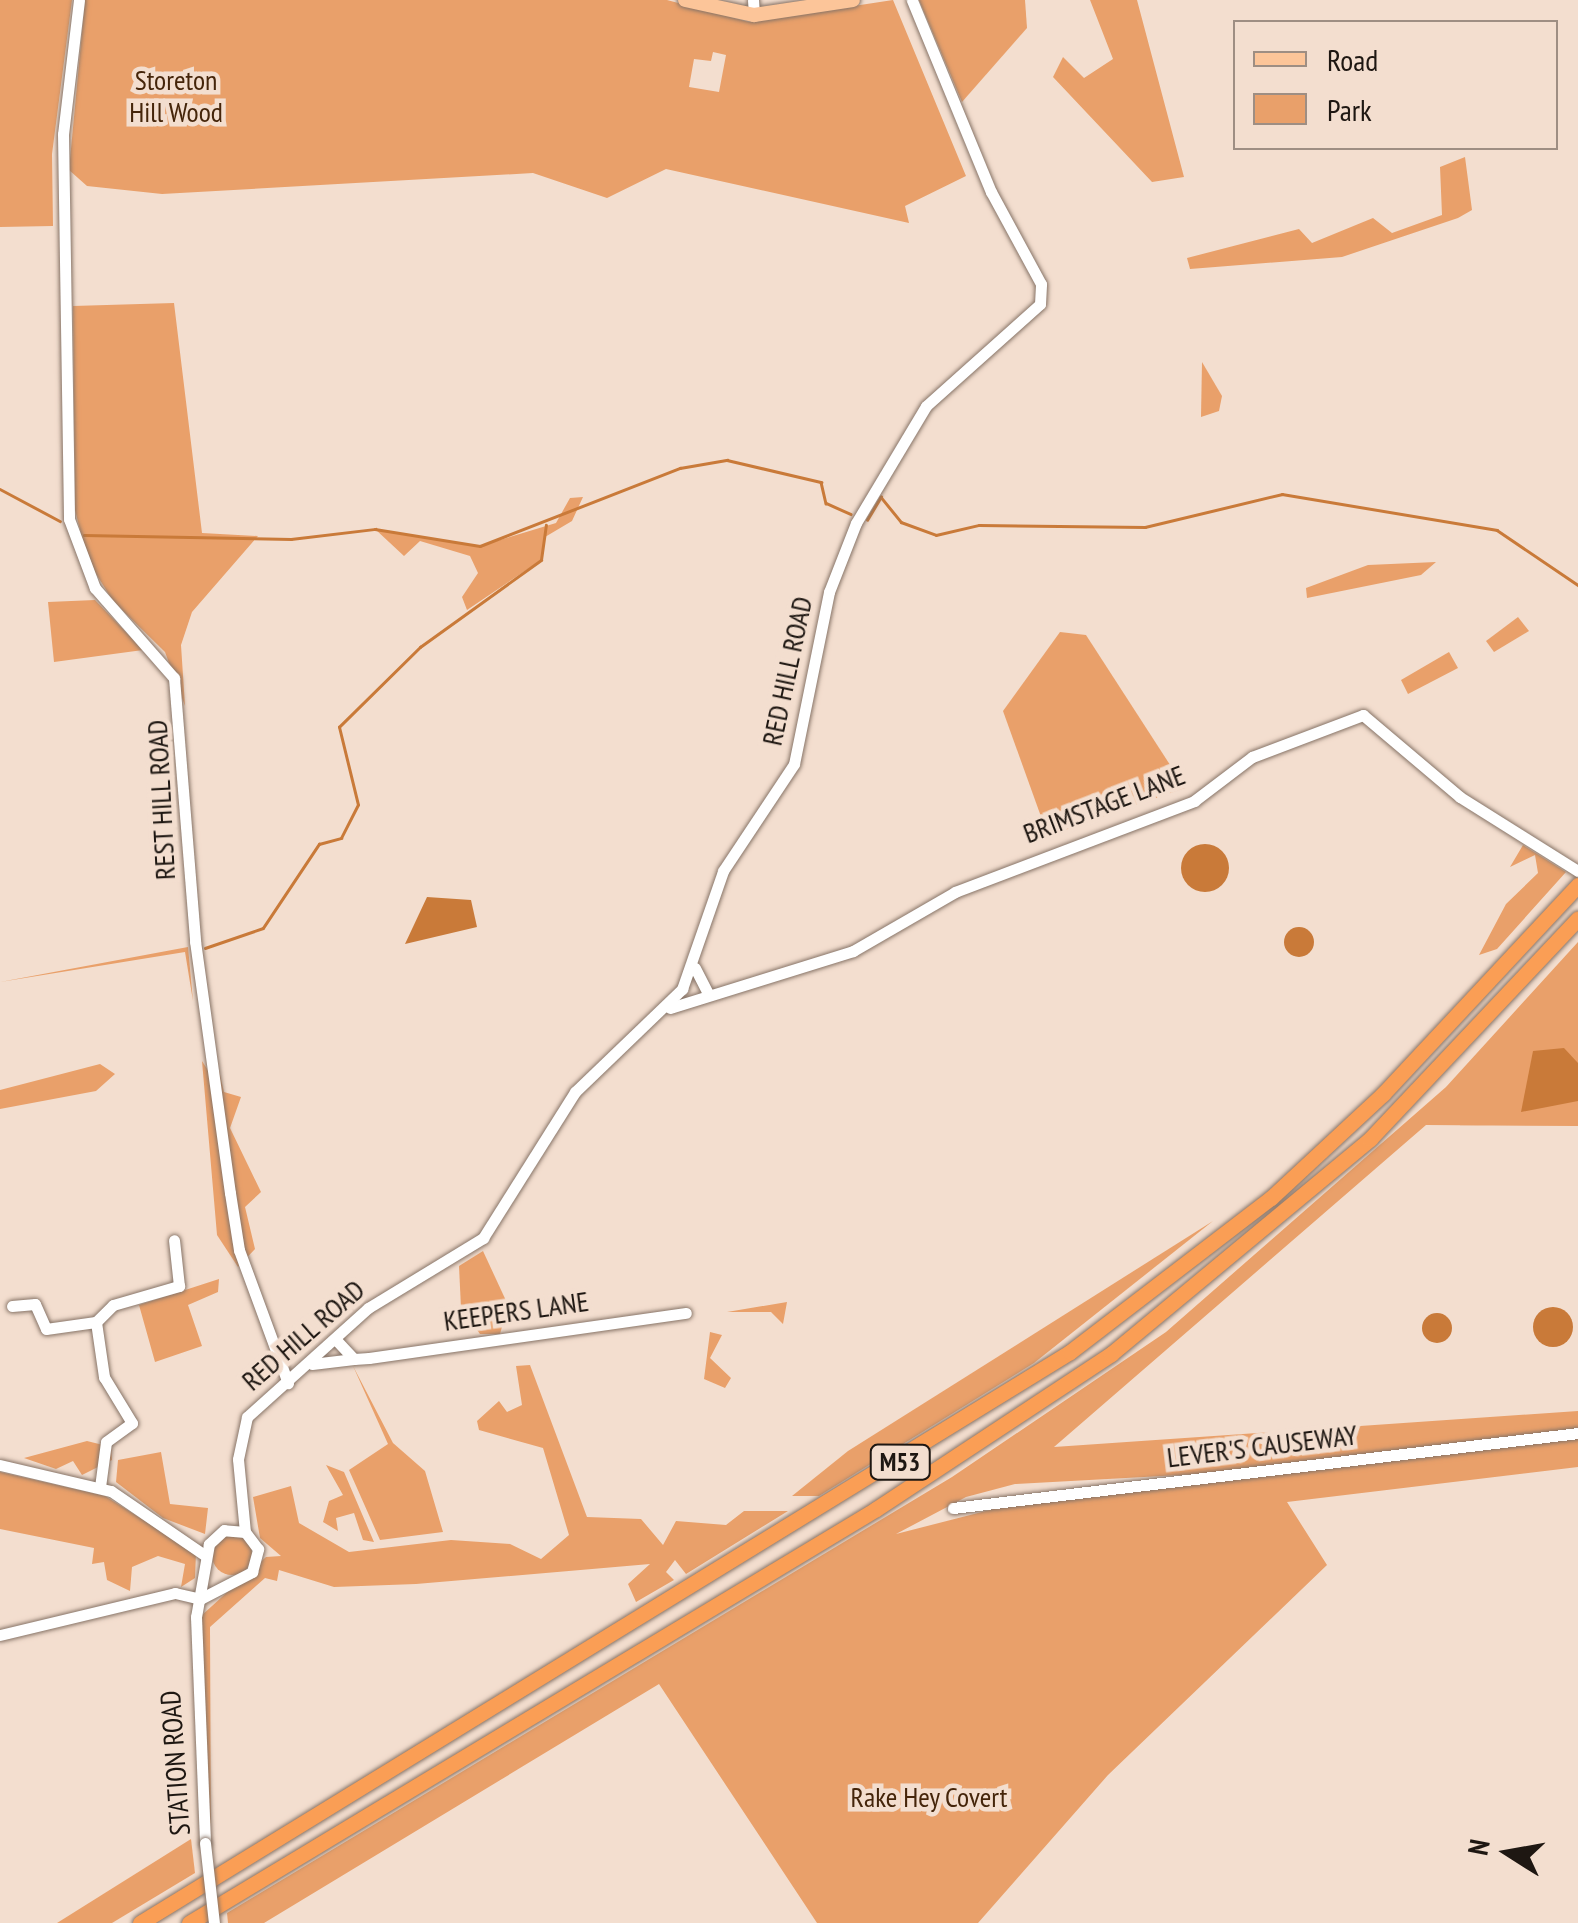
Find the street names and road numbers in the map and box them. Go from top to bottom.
street label: RED HILL ROAD [755,593,819,749]
street label: REST HILL ROAD [140,718,182,882]
street label: BRIMSTAGE LANE [1018,758,1190,850]
street label: RED HILL ROAD [235,1272,371,1398]
street label: KEEPERS LANE [441,1284,591,1338]
street label: LEVER'S CAUSEWAY [1165,1418,1359,1474]
road number: M53 [868,1442,932,1482]
street label: STATION ROAD [153,1689,197,1837]

